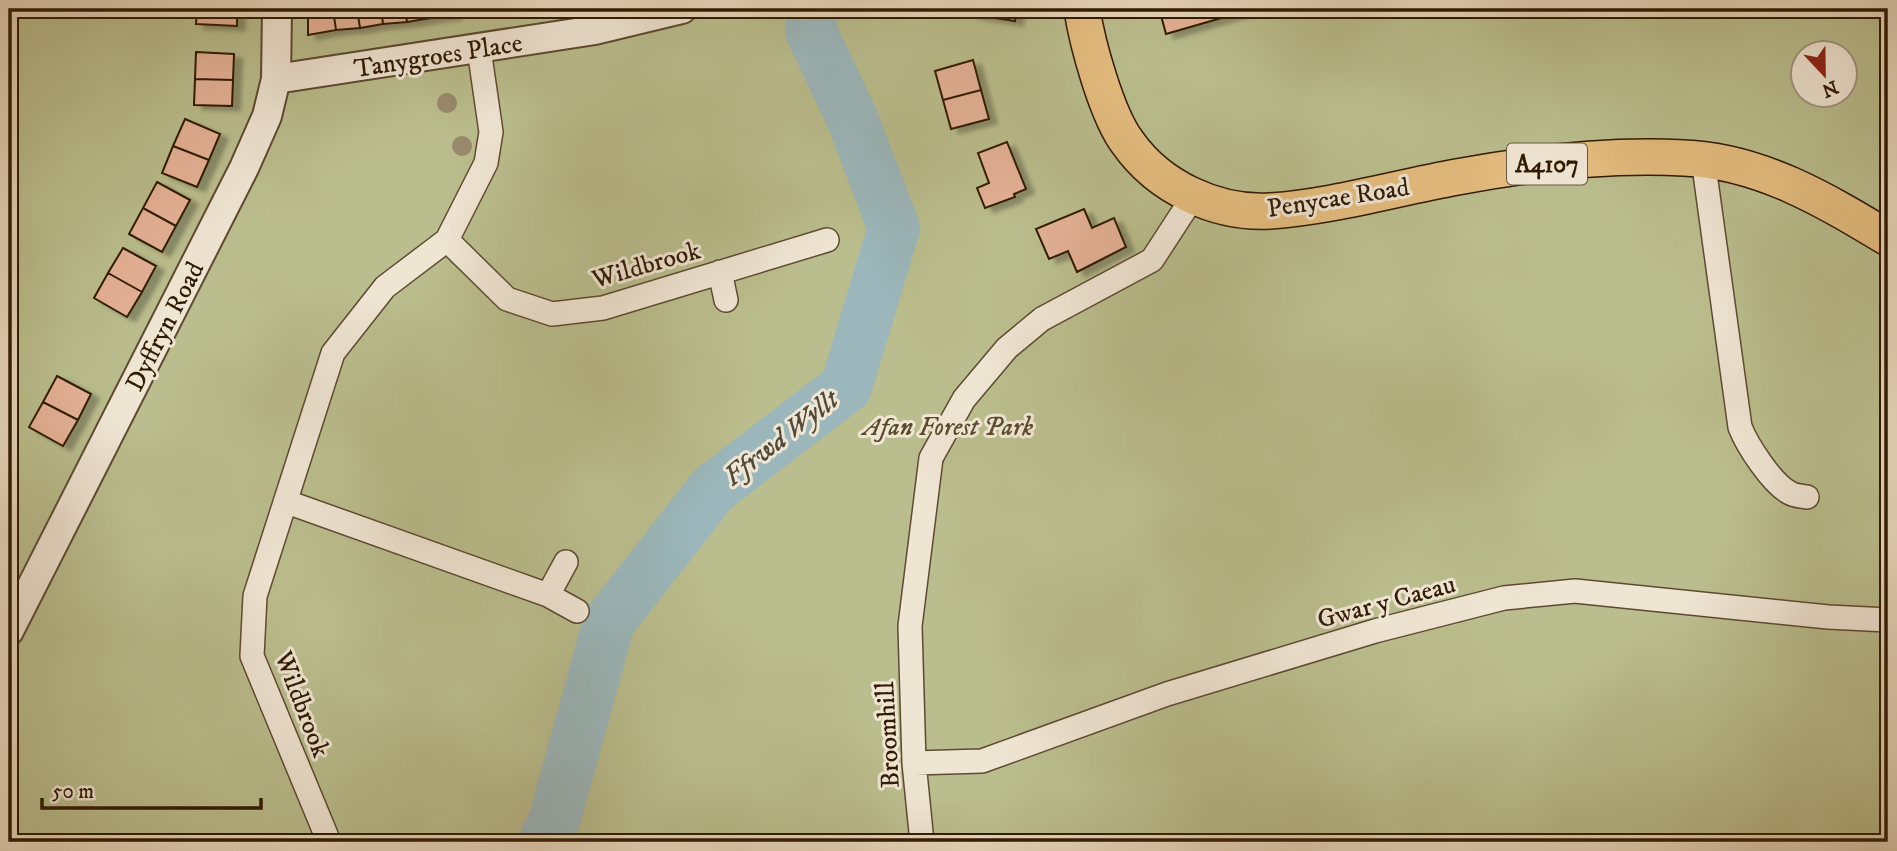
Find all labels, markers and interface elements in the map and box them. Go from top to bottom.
street label: Tanygroes Place [352,27,525,86]
north arrow [1788,38,1858,108]
text: N [1818,75,1841,102]
road number: A4107 [1507,144,1587,184]
street label: Penycae Road [1265,171,1412,226]
street label: Wildbrook [588,234,704,297]
street label: Dyffryn Road [119,256,212,397]
water label: Ffrwd Wyllt [716,381,848,494]
park label: Afan Forest Park [860,411,1033,444]
street label: Gwar y Caeau [1314,568,1459,637]
street label: Wildbrook [266,646,337,762]
street label: Broomhill [869,681,908,789]
scale bar [42,767,261,811]
text: 50 m [52,779,94,805]

